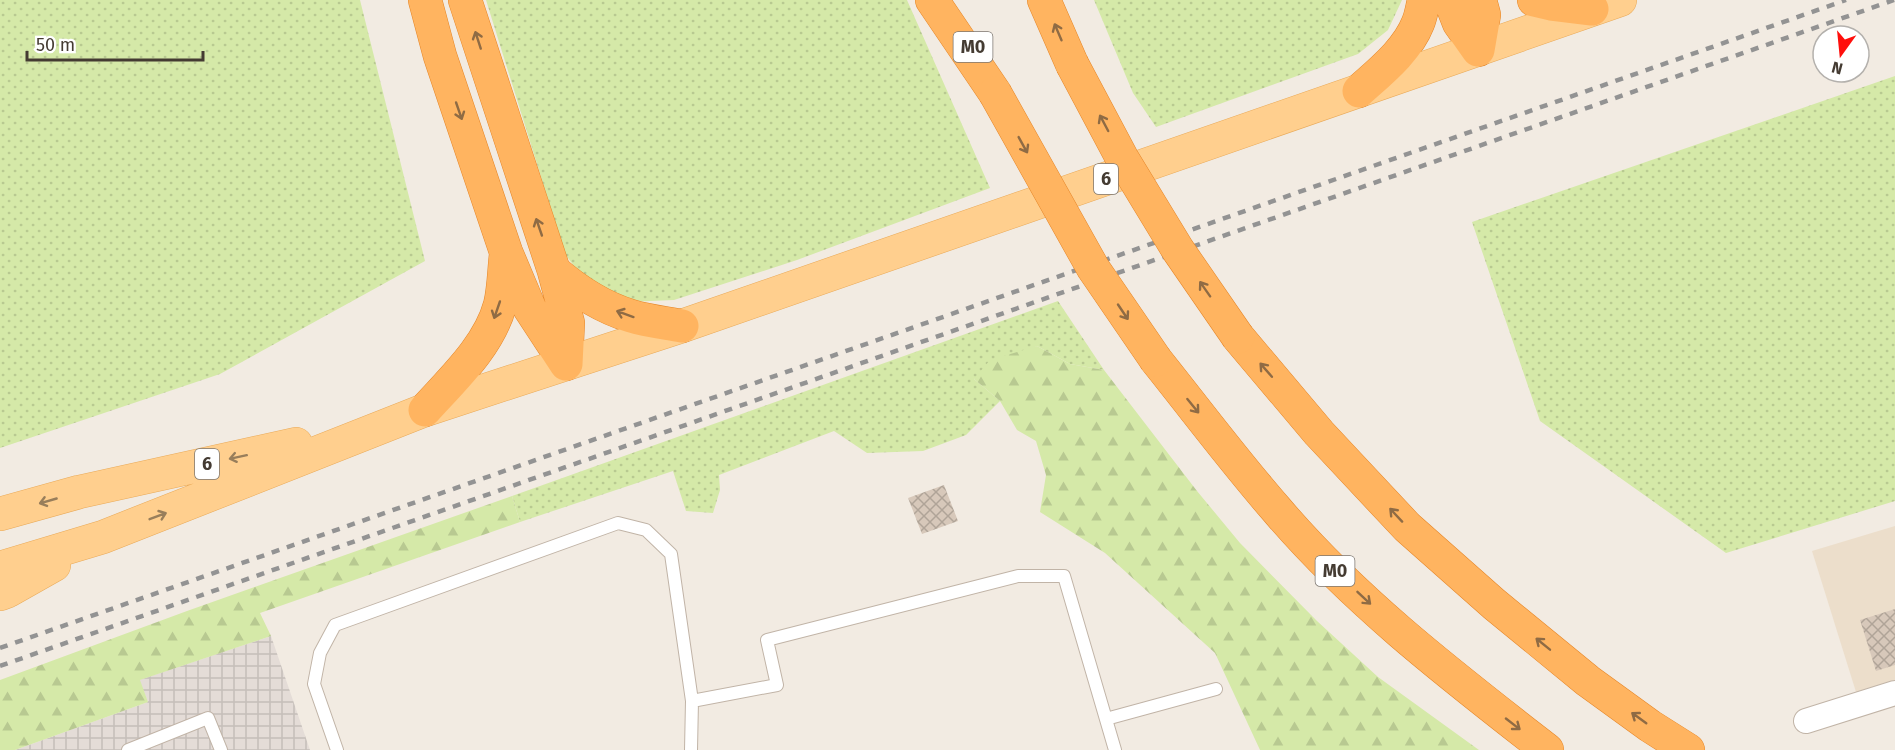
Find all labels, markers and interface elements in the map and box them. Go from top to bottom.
one-way arrow [1052,23,1063,41]
scale bar [27,24,202,62]
north arrow [1811,24,1871,84]
one-way arrow [471,31,482,50]
road number: M0 [954,32,992,62]
text: 50 m [36,34,75,56]
text: N [1830,57,1845,79]
one-way arrow [454,101,465,120]
one-way arrow [1097,114,1109,132]
one-way arrow [1018,135,1029,153]
road number: 6 [1094,164,1118,194]
one-way arrow [532,218,543,236]
one-way arrow [1199,282,1211,298]
one-way arrow [491,300,502,319]
one-way arrow [1117,303,1129,320]
one-way arrow [617,307,635,318]
one-way arrow [1259,363,1273,378]
one-way arrow [1186,398,1200,413]
road number: 6 [195,449,219,479]
one-way arrow [229,452,248,463]
one-way arrow [39,495,58,507]
one-way arrow [1389,508,1403,523]
one-way arrow [148,510,167,521]
road number: M0 [1316,556,1354,586]
one-way arrow [1357,591,1372,605]
one-way arrow [1535,637,1551,650]
one-way arrow [1631,712,1647,725]
one-way arrow [1505,717,1521,730]

